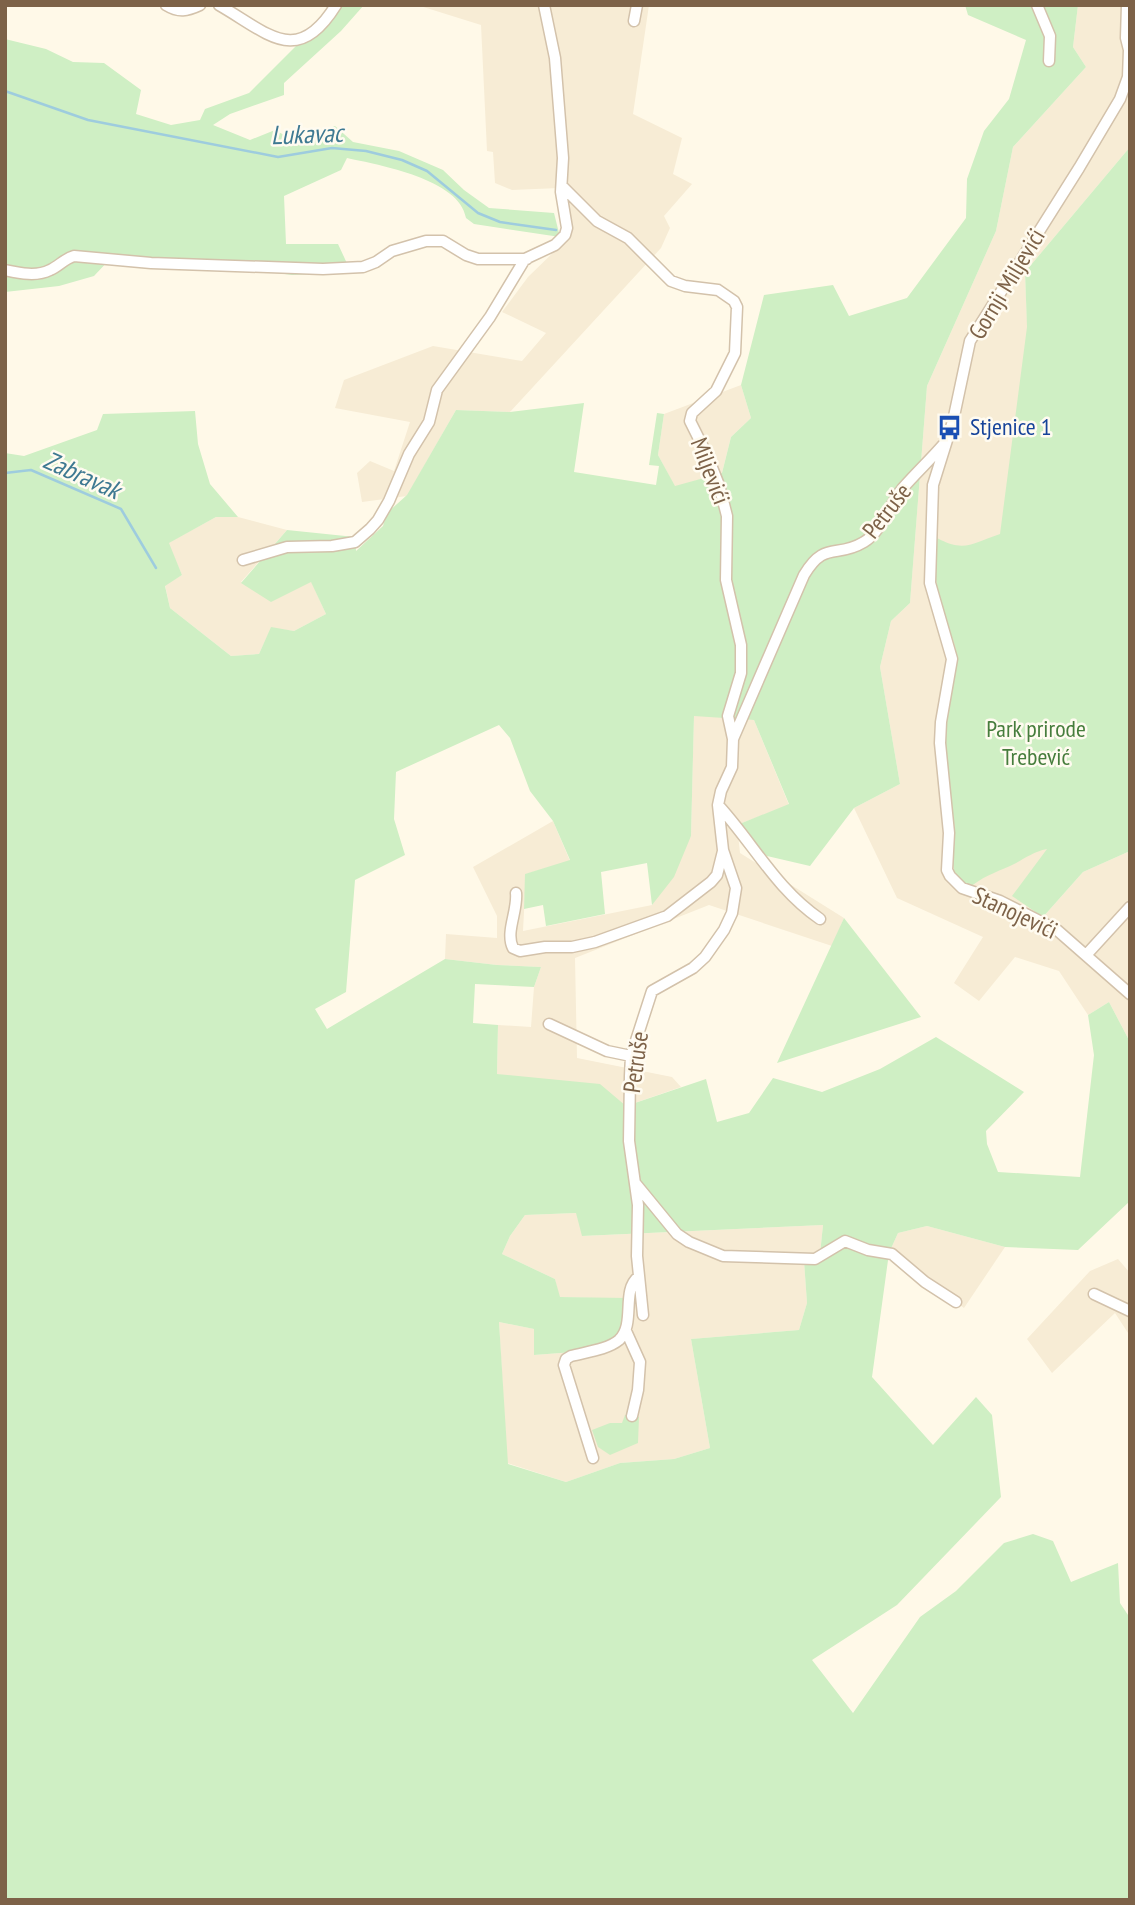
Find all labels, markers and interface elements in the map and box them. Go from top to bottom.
water label: Lukavac [270,116,346,151]
street label: Gornji Miljevići [961,223,1052,345]
place label: Stjenice 1 [970,411,1052,442]
bus stop icon: Stjenice 1 [936,413,964,441]
street label: Miljevići [684,433,737,509]
water label: Zabravak [39,443,128,507]
street label: Petruše [855,477,918,545]
park label: Park prirode Trebević [986,713,1086,772]
street label: Stanojevići [968,879,1063,946]
street label: Petruše [616,1029,655,1095]

